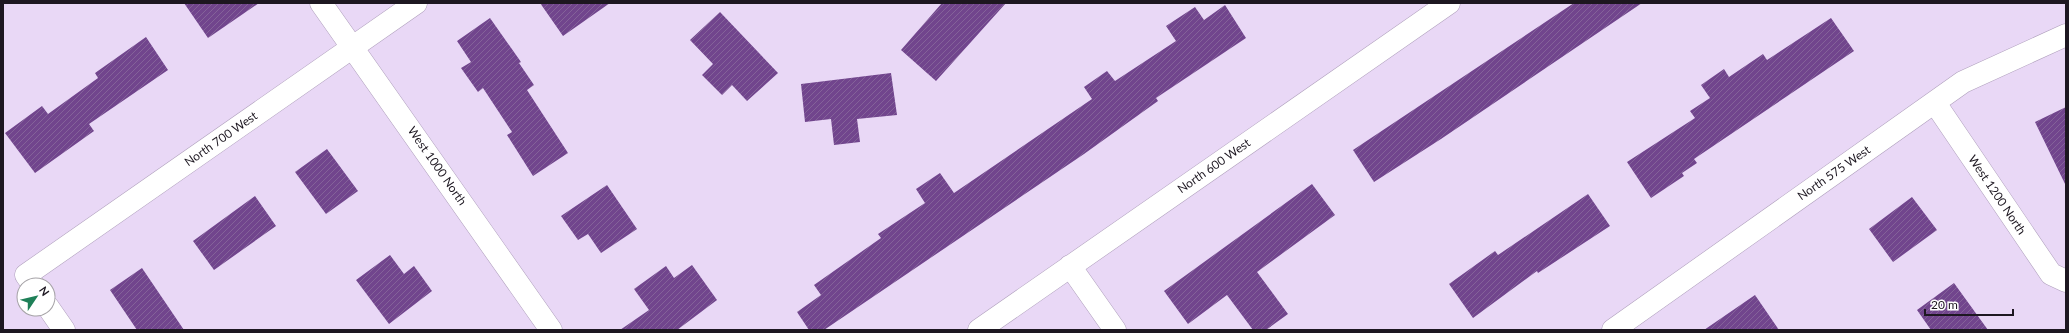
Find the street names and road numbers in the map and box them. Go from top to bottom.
street label: North 700 West [181,108,261,169]
street label: West 1000 North [405,123,470,208]
street label: North 600 West [1174,135,1254,196]
street label: North 575 West [1794,142,1874,203]
street label: West 1200 North [1965,152,2030,237]

